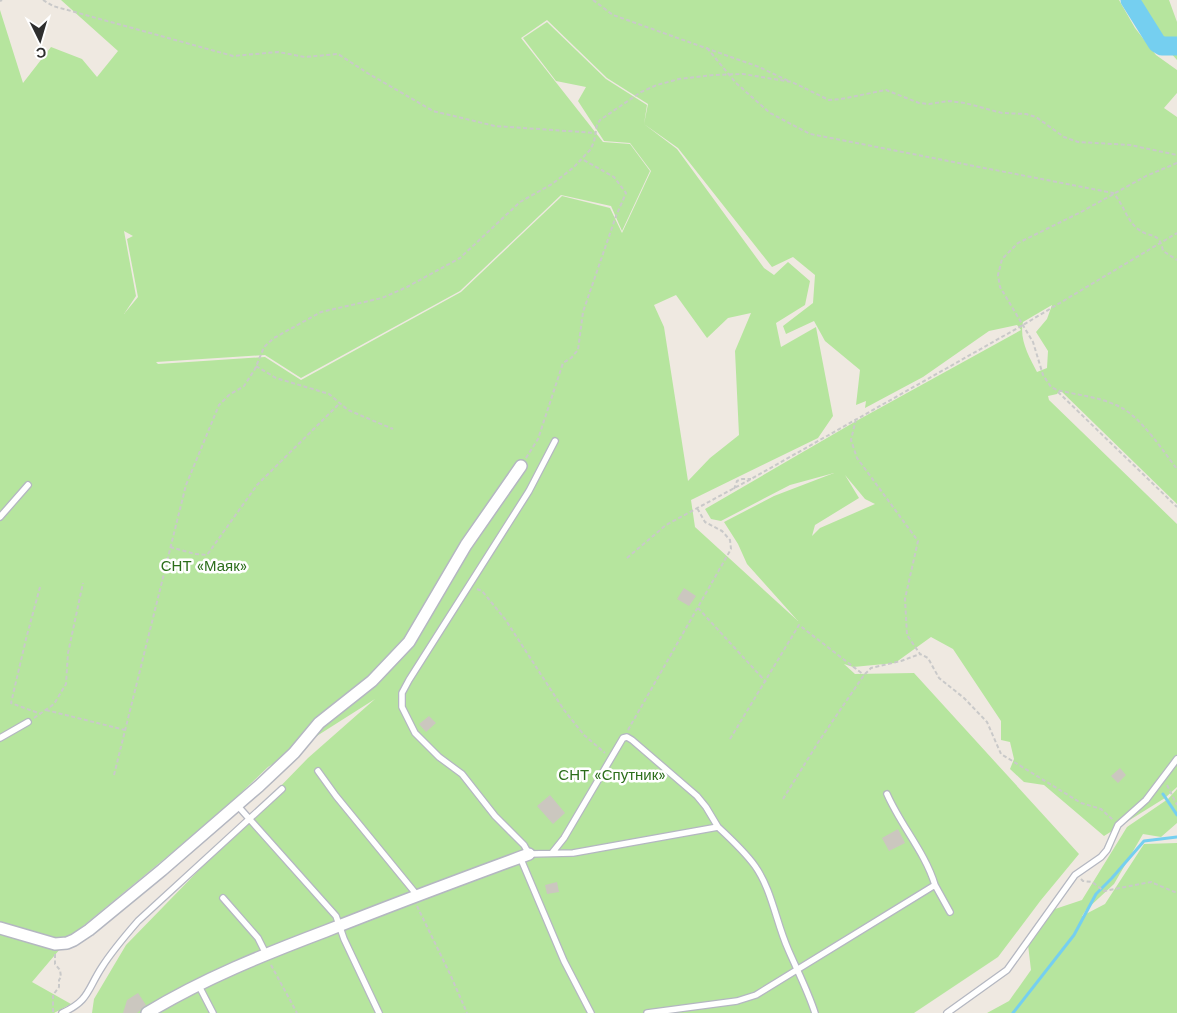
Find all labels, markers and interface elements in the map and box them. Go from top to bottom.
north arrow [15,15,65,65]
text: С [35,45,47,61]
park label: СНТ «Маяк» [161,557,247,575]
park label: СНТ «Спутник» [558,766,666,784]

